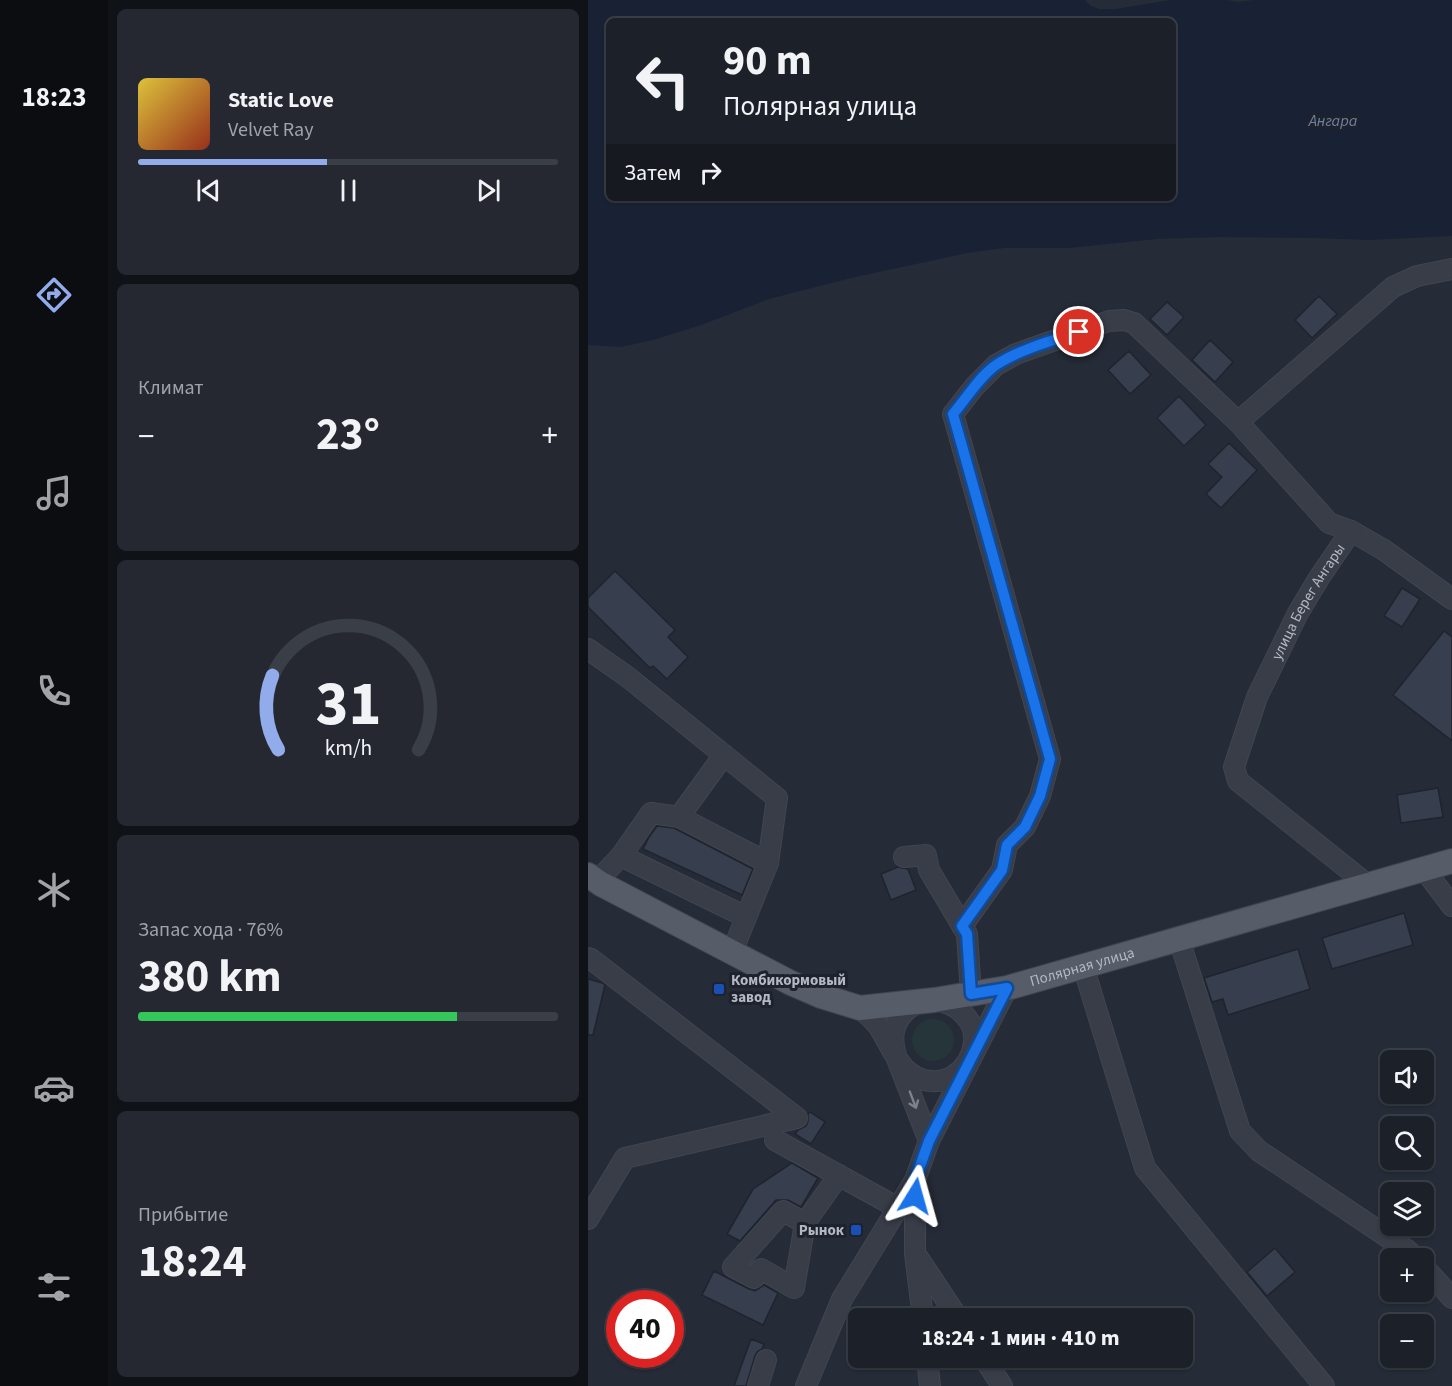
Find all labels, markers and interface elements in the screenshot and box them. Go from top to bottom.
text: 90 m [723,31,812,91]
icon: left [624,42,702,120]
text: 18:23 [21,78,87,117]
text: Static Love [228,84,334,116]
text: Полярная улица [723,87,917,126]
water label: Ангара [1308,110,1358,132]
text: Velvet Ray [228,116,314,144]
icon: right [694,156,727,189]
text: Затем [624,157,682,189]
icon: previous [192,174,225,207]
icon: pause [332,174,365,207]
icon: next [472,174,505,207]
icon: directions [33,274,75,316]
pin [1053,306,1104,357]
icon: arrive [1062,315,1095,348]
text: Климат [138,374,204,402]
text: 23° [316,403,380,467]
text: − [138,413,154,460]
text: + [542,413,558,460]
icon: music [33,472,75,514]
street label: улица Берег Ангары [1267,539,1351,664]
text: 31 [315,660,381,749]
icon: phone [33,670,75,712]
text: km/h [324,733,372,764]
icon: climate [33,869,75,911]
text: Запас хода · 76% [138,916,283,944]
street label: Полярная улица [1027,942,1137,992]
text: 380 km [138,945,282,1009]
place label: Комбикормовый завод [731,970,846,1008]
marker: Комбикормовый завод [712,982,726,996]
map controls [1380,1050,1434,1368]
button: sound [1380,1050,1434,1104]
icon: car [33,1067,75,1109]
one-way arrow [908,1090,919,1109]
button: search [1380,1116,1434,1170]
position arrow [883,1164,947,1228]
button: layers [1380,1182,1434,1236]
text: Прибытие [138,1201,228,1229]
place label: Рынок [799,1220,845,1241]
marker: Рынок [849,1223,863,1237]
text: 18:24 [138,1230,247,1294]
button: + [1380,1248,1434,1302]
icon: filters [33,1266,75,1308]
speed limit sign: 40 [606,1290,684,1368]
button: − [1380,1314,1434,1368]
text: 18:24 · 1 мин · 410 m [921,1322,1120,1354]

